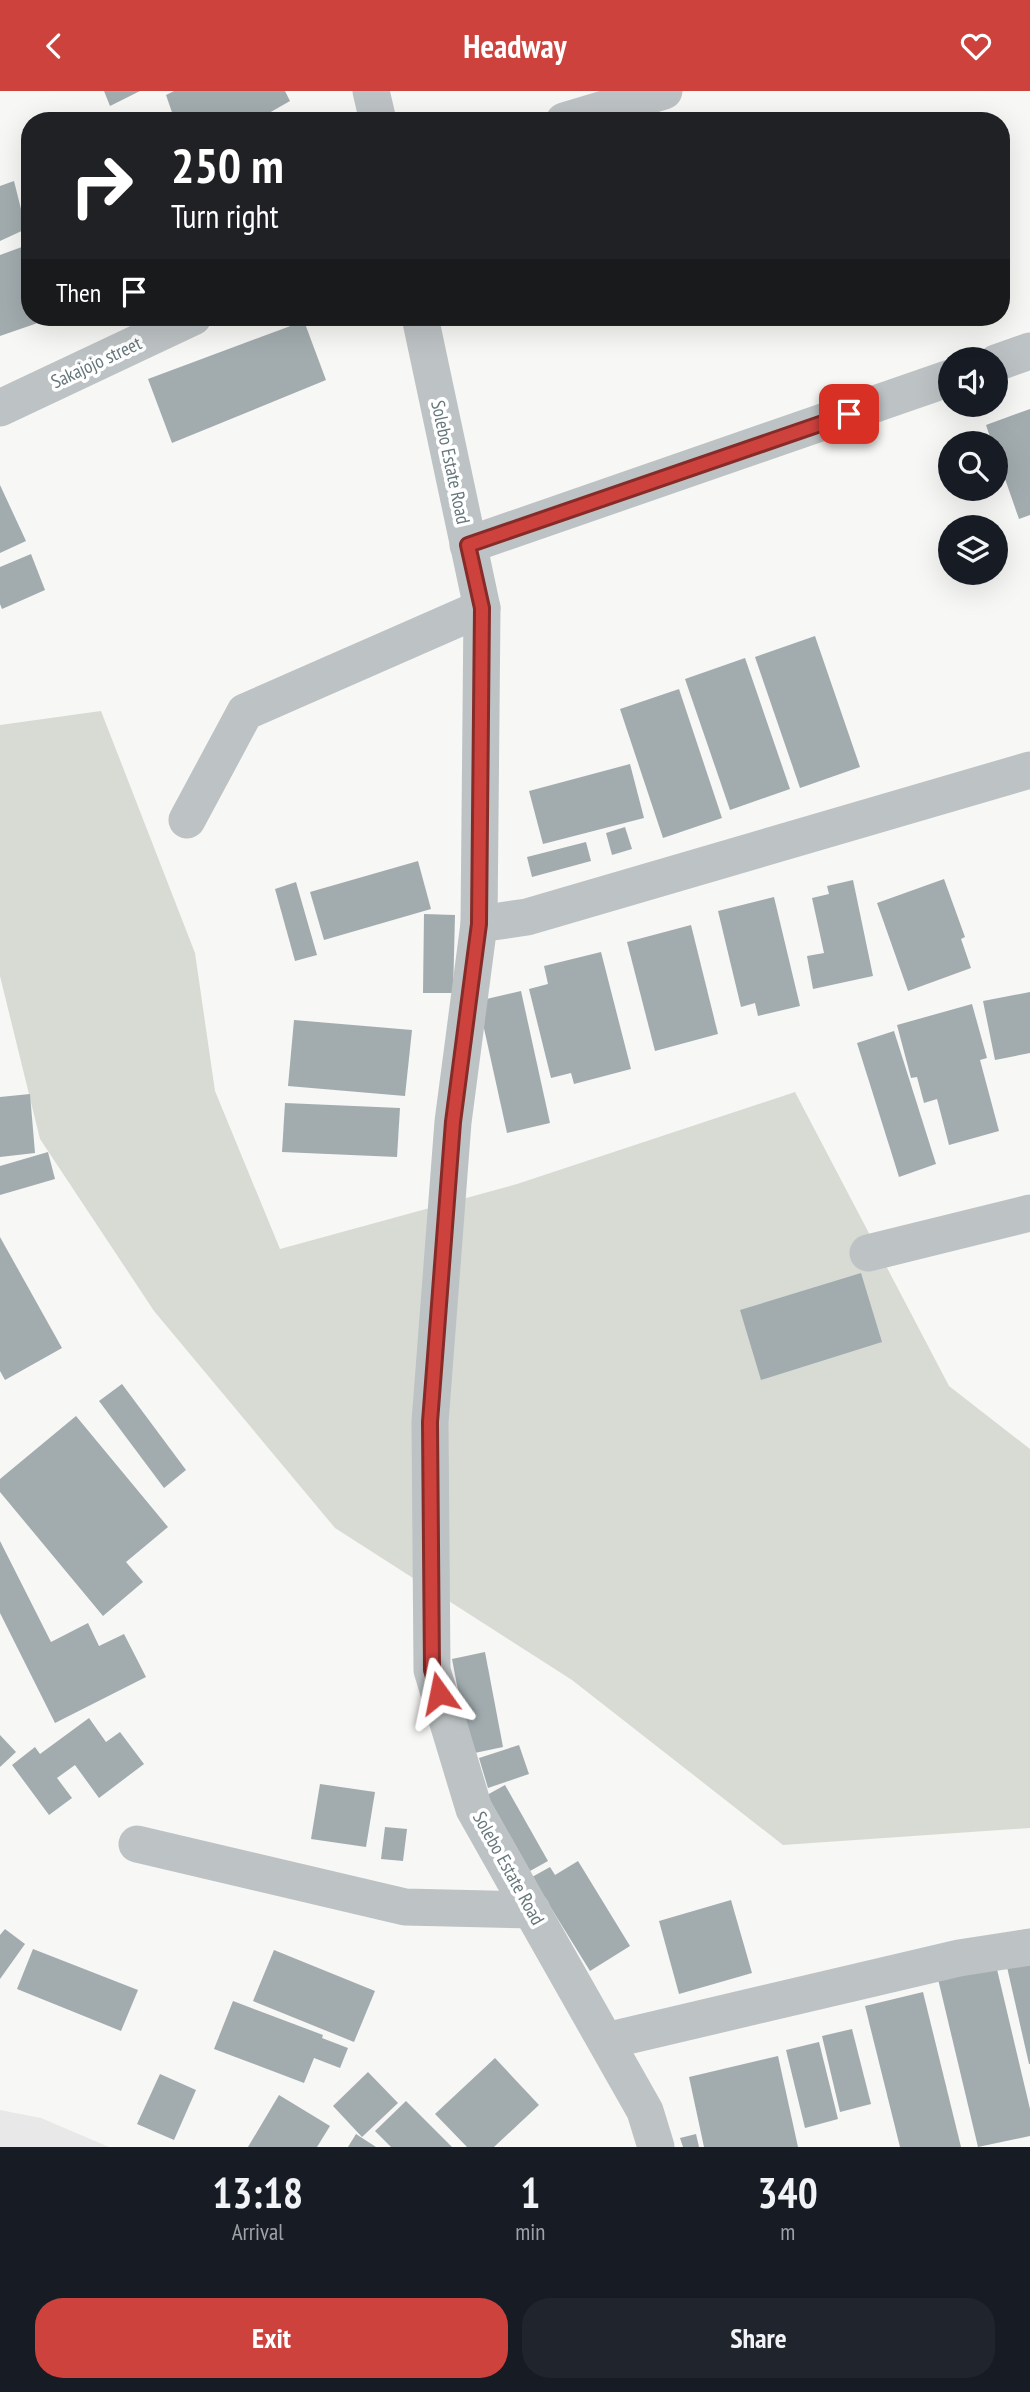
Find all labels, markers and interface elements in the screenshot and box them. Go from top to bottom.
text: Headway [463,25,567,67]
icon: back [35,27,73,65]
icon: heart [957,27,995,65]
text: 250 m [171,133,284,197]
icon: right [56,140,147,231]
text: Turn right [171,195,279,237]
icon: arrive [115,273,153,311]
text: Then [56,276,101,309]
street label: Sakajojo street [47,330,146,393]
map controls [938,347,1008,585]
button: sound [938,347,1008,417]
pin [819,384,879,444]
icon: arrive [830,395,868,433]
street label: Solebo Estate Road [426,398,476,526]
button: search [938,431,1008,501]
button: layers [938,515,1008,585]
position arrow [402,1656,476,1730]
street label: Solebo Estate Road [468,1807,550,1929]
text: 13:18 [212,2165,303,2220]
text: 1 [520,2165,540,2220]
text: 340 [758,2165,818,2220]
text: Arrival [232,2217,284,2246]
text: min [515,2217,545,2246]
text: m [780,2217,795,2246]
button: Exit [35,2298,508,2378]
button: Share [522,2298,995,2378]

